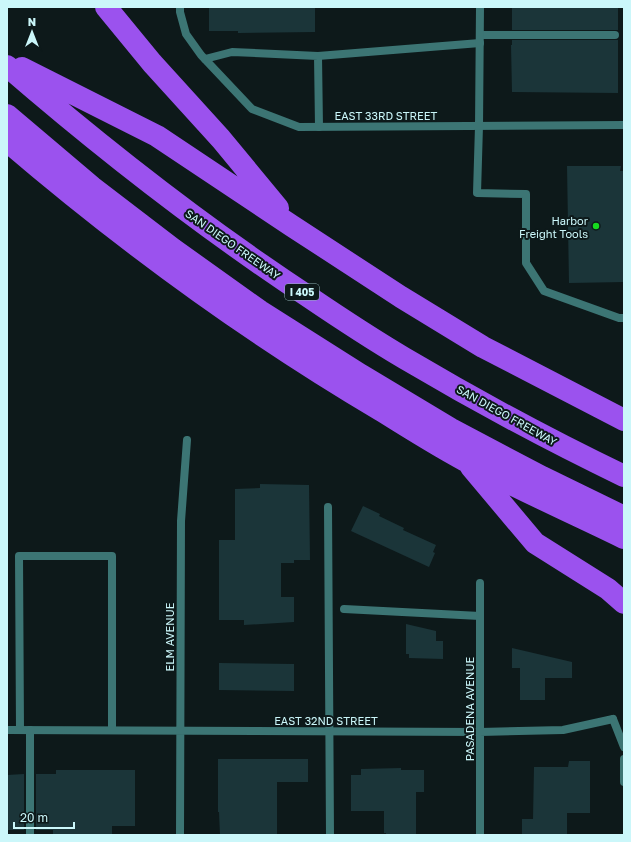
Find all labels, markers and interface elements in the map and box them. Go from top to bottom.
north arrow [12,12,52,52]
text: N [28,15,36,28]
street label: EAST 33RD STREET [335,109,438,122]
street label: SAN DIEGO FREEWAY [183,206,283,282]
place label: Harbor Freight Tools [519,214,589,240]
marker: Harbor Freight Tools [591,221,601,231]
road number: I 405 [285,284,319,300]
street label: SAN DIEGO FREEWAY [455,382,559,448]
street label: ELM AVENUE [163,602,176,671]
street label: PASADENA AVENUE [463,657,476,761]
street label: EAST 32ND STREET [274,714,378,727]
scale bar [14,804,74,830]
text: 20 m [20,810,48,825]

